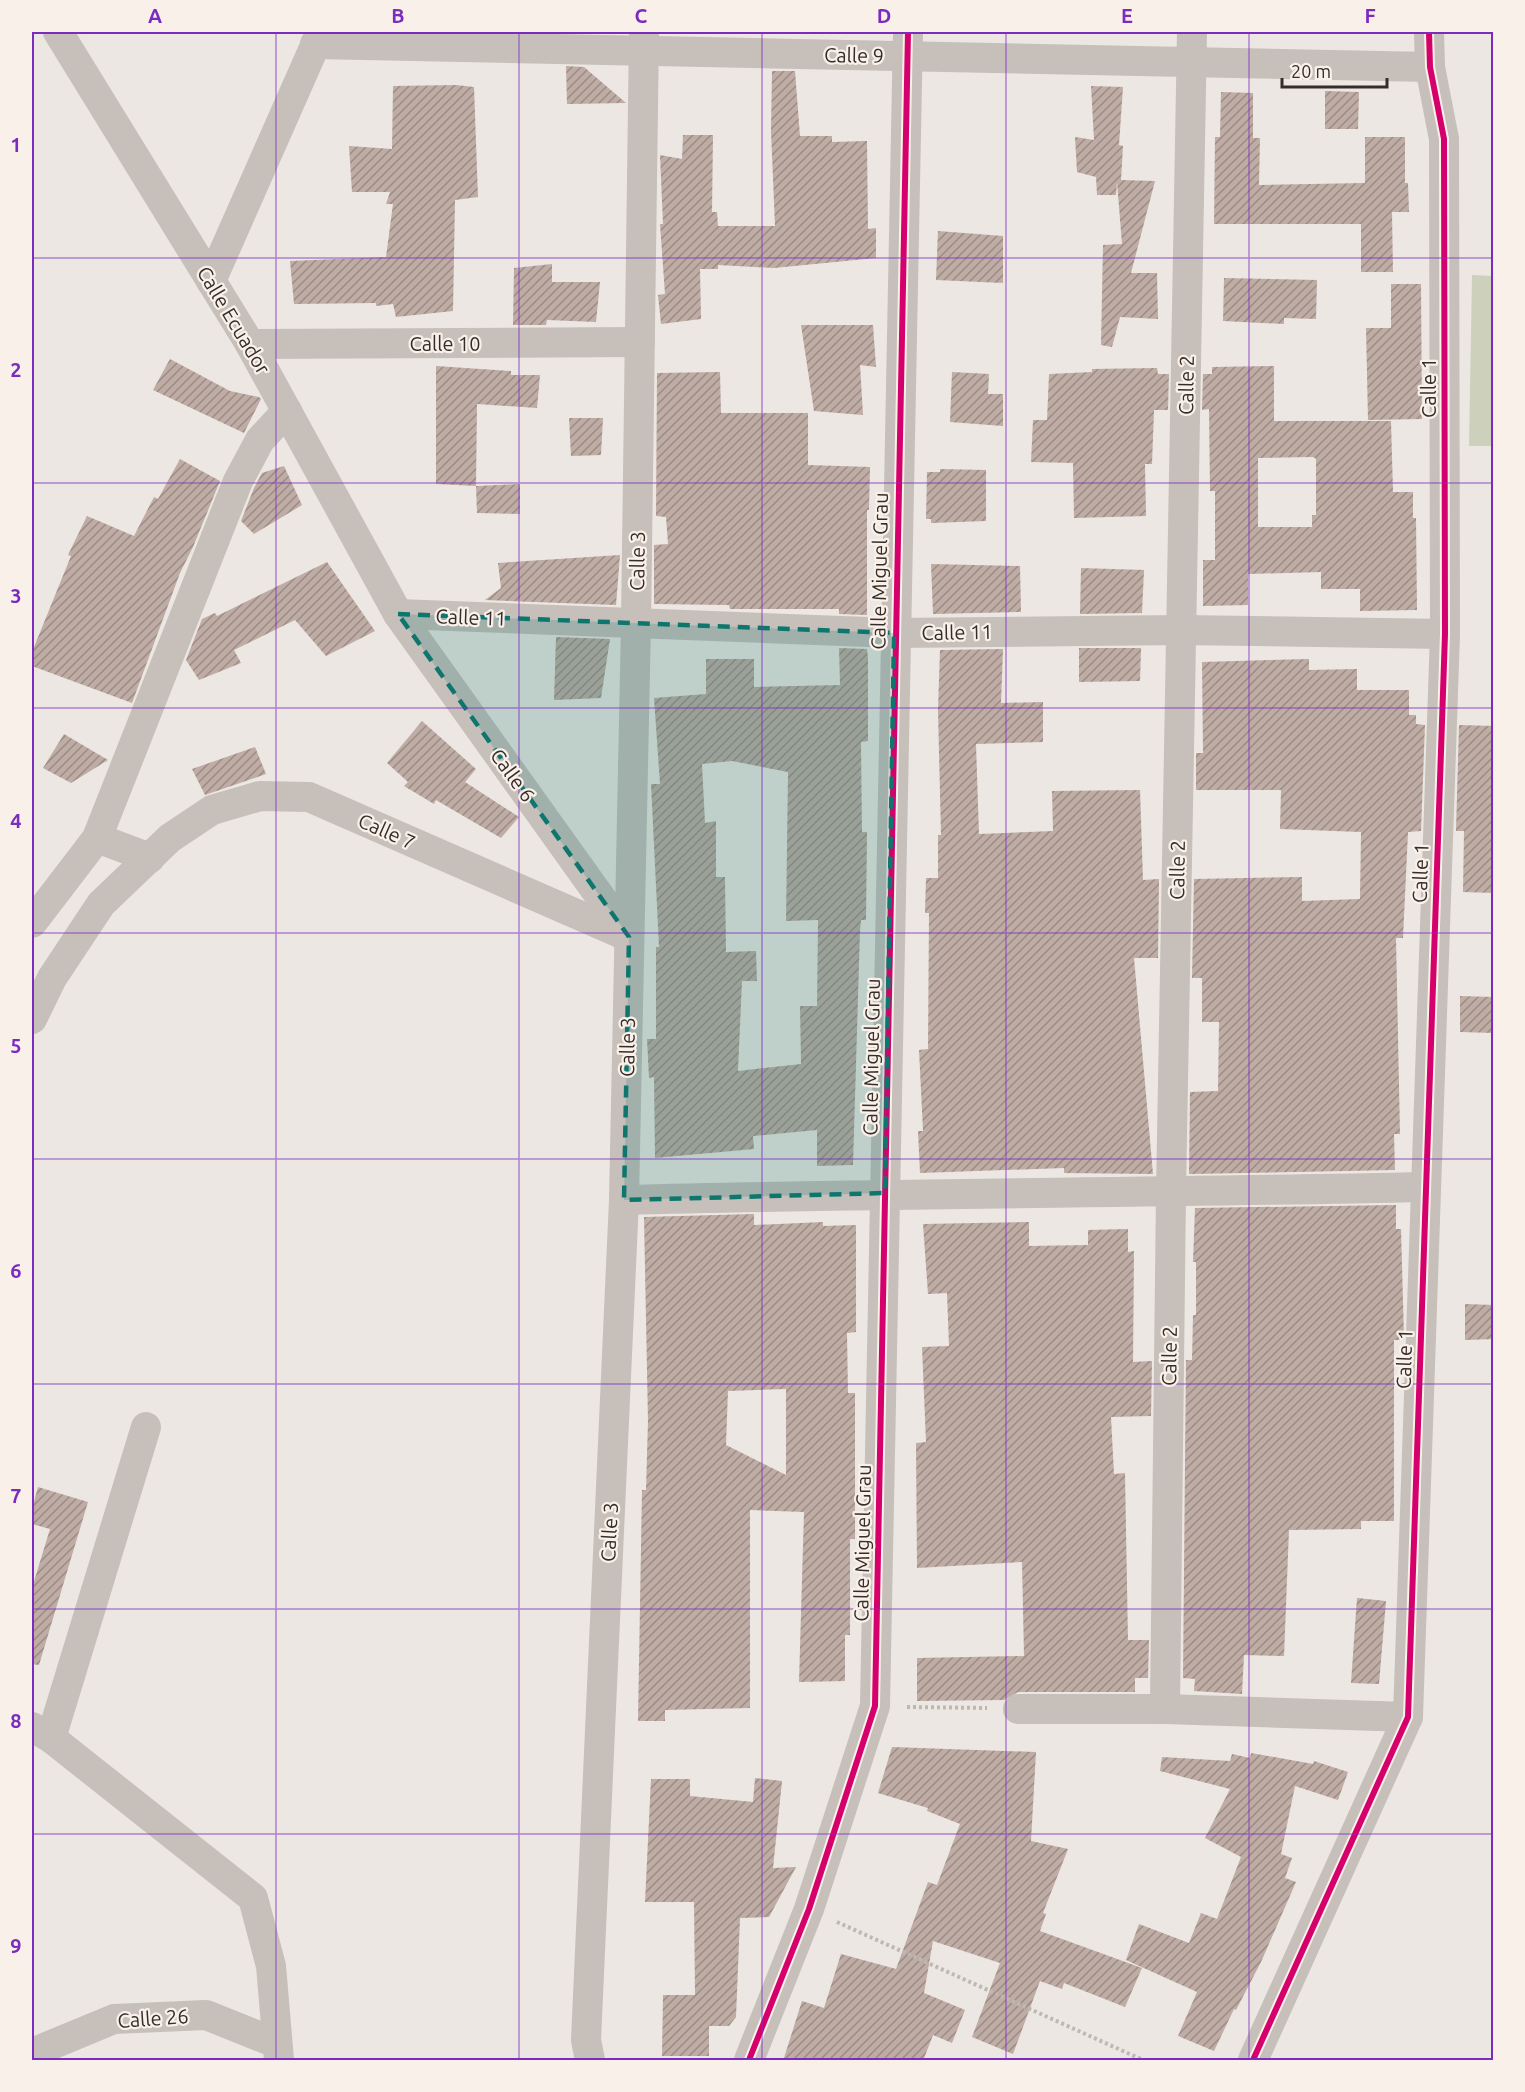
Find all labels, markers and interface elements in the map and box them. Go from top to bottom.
text: A [148,4,162,27]
text: B [391,4,405,27]
text: C [635,4,648,27]
text: D [877,4,891,27]
text: E [1121,4,1133,27]
text: F [1364,4,1376,27]
street label: Calle 9 [824,43,884,67]
scale bar [1282,51,1387,89]
text: 20 m [1291,61,1331,81]
text: 1 [10,133,22,156]
street label: Calle Ecuador [193,262,275,378]
street label: Calle 10 [409,332,481,355]
street label: Calle 2 [1174,355,1198,415]
text: 2 [10,358,22,381]
street label: Calle 1 [1417,358,1440,418]
street label: Calle Miguel Grau [866,492,892,650]
street label: Calle 3 [625,531,649,591]
text: 3 [10,584,22,607]
street label: Calle 11 [435,604,507,630]
street label: Calle 11 [921,620,993,644]
street label: Calle 6 [486,744,540,806]
street label: Calle 7 [355,808,419,854]
text: 4 [10,809,22,832]
street label: Calle 2 [1165,840,1189,900]
street label: Calle 1 [1407,843,1433,903]
street label: Calle Miguel Grau [858,978,884,1136]
street label: Calle 3 [615,1017,639,1077]
text: 5 [10,1034,22,1057]
text: 6 [10,1259,22,1282]
street label: Calle 2 [1157,1326,1181,1386]
street label: Calle 1 [1391,1329,1417,1389]
street label: Calle Miguel Grau [849,1464,875,1622]
text: 7 [10,1484,22,1507]
street label: Calle 3 [596,1501,622,1563]
text: 8 [10,1709,22,1732]
text: 9 [10,1934,22,1957]
street label: Calle 26 [117,2004,189,2032]

